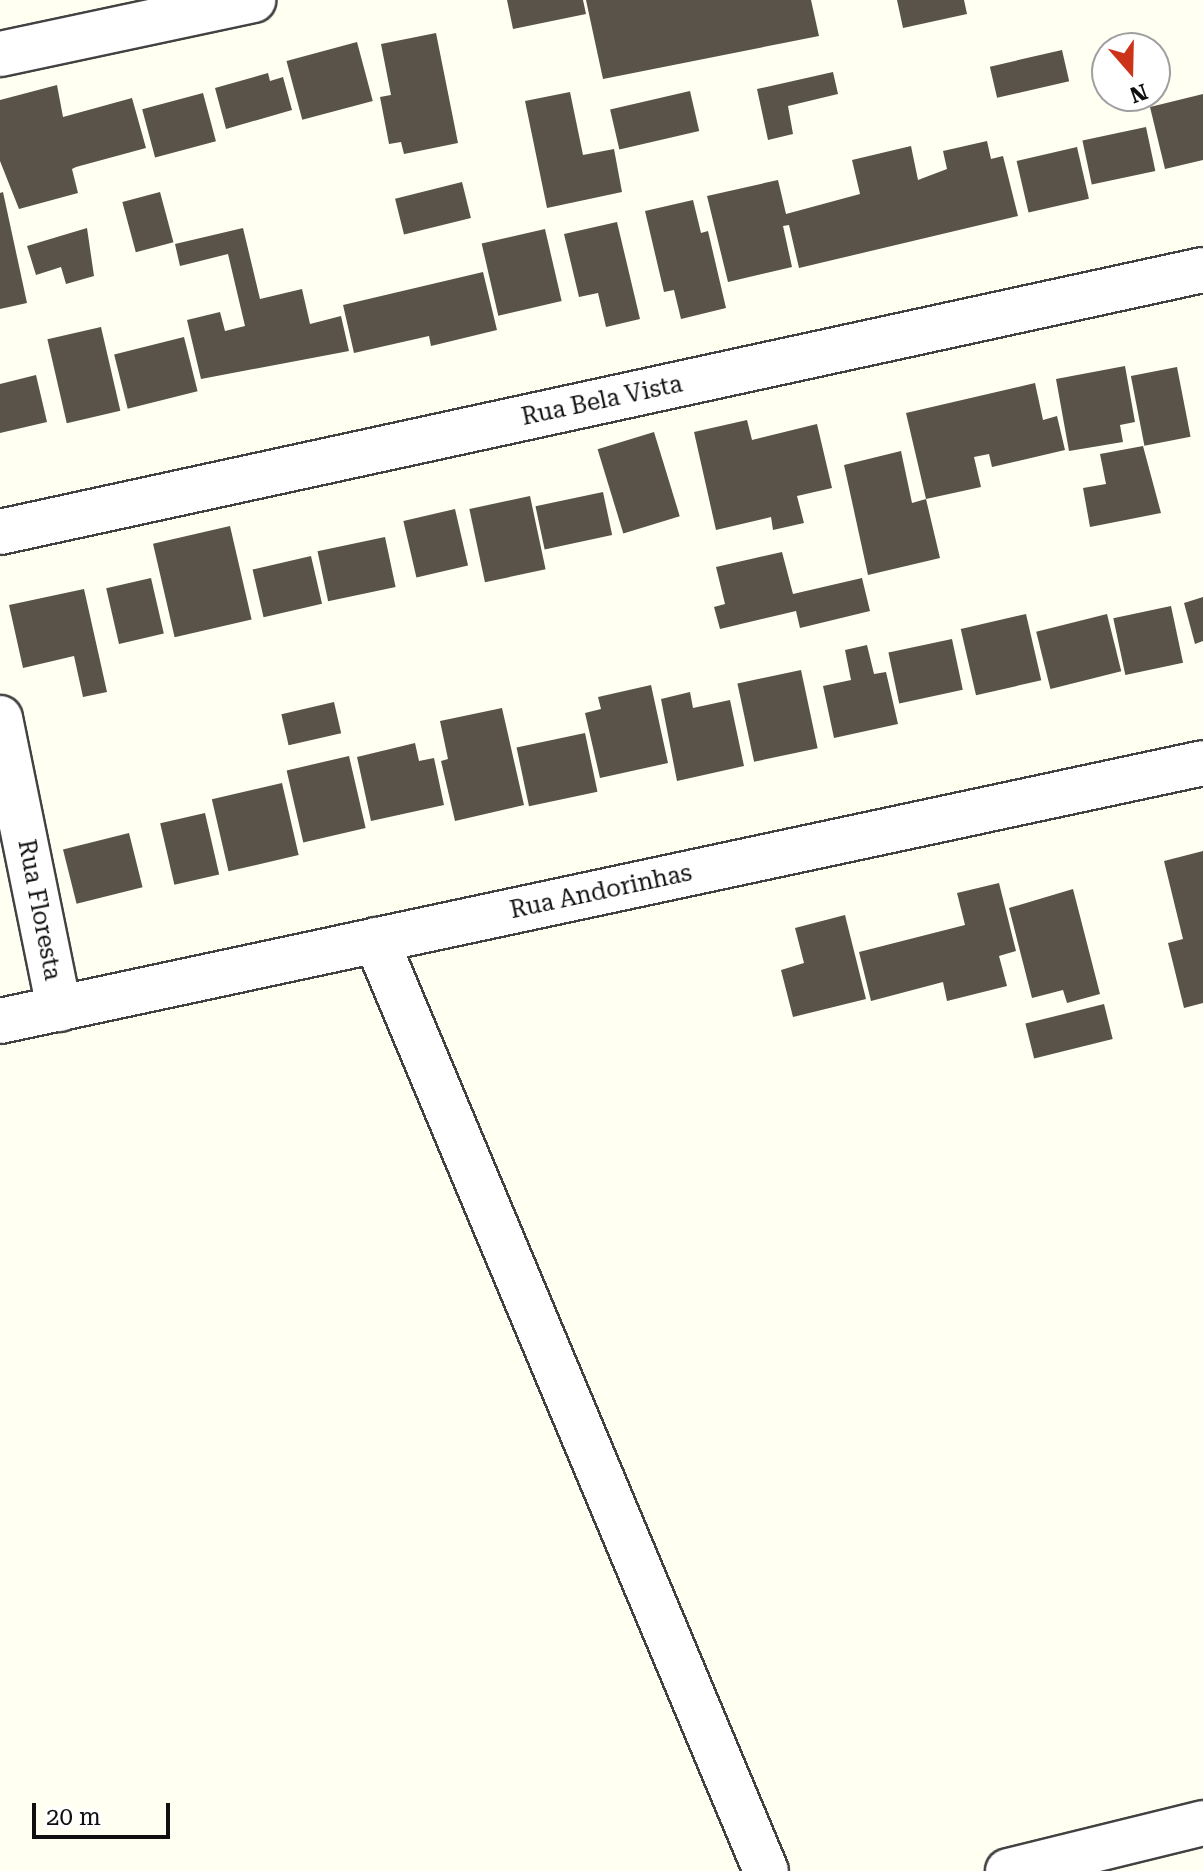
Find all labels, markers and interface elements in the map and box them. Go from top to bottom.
north arrow [1091,32,1171,112]
text: N [1126,78,1151,108]
street label: Rua Bela Vista [519,370,685,432]
street label: Rua Floresta [11,837,67,983]
street label: Rua Andorinhas [507,859,695,925]
scale bar [36,1787,174,1837]
text: 20 m [46,1803,101,1831]

